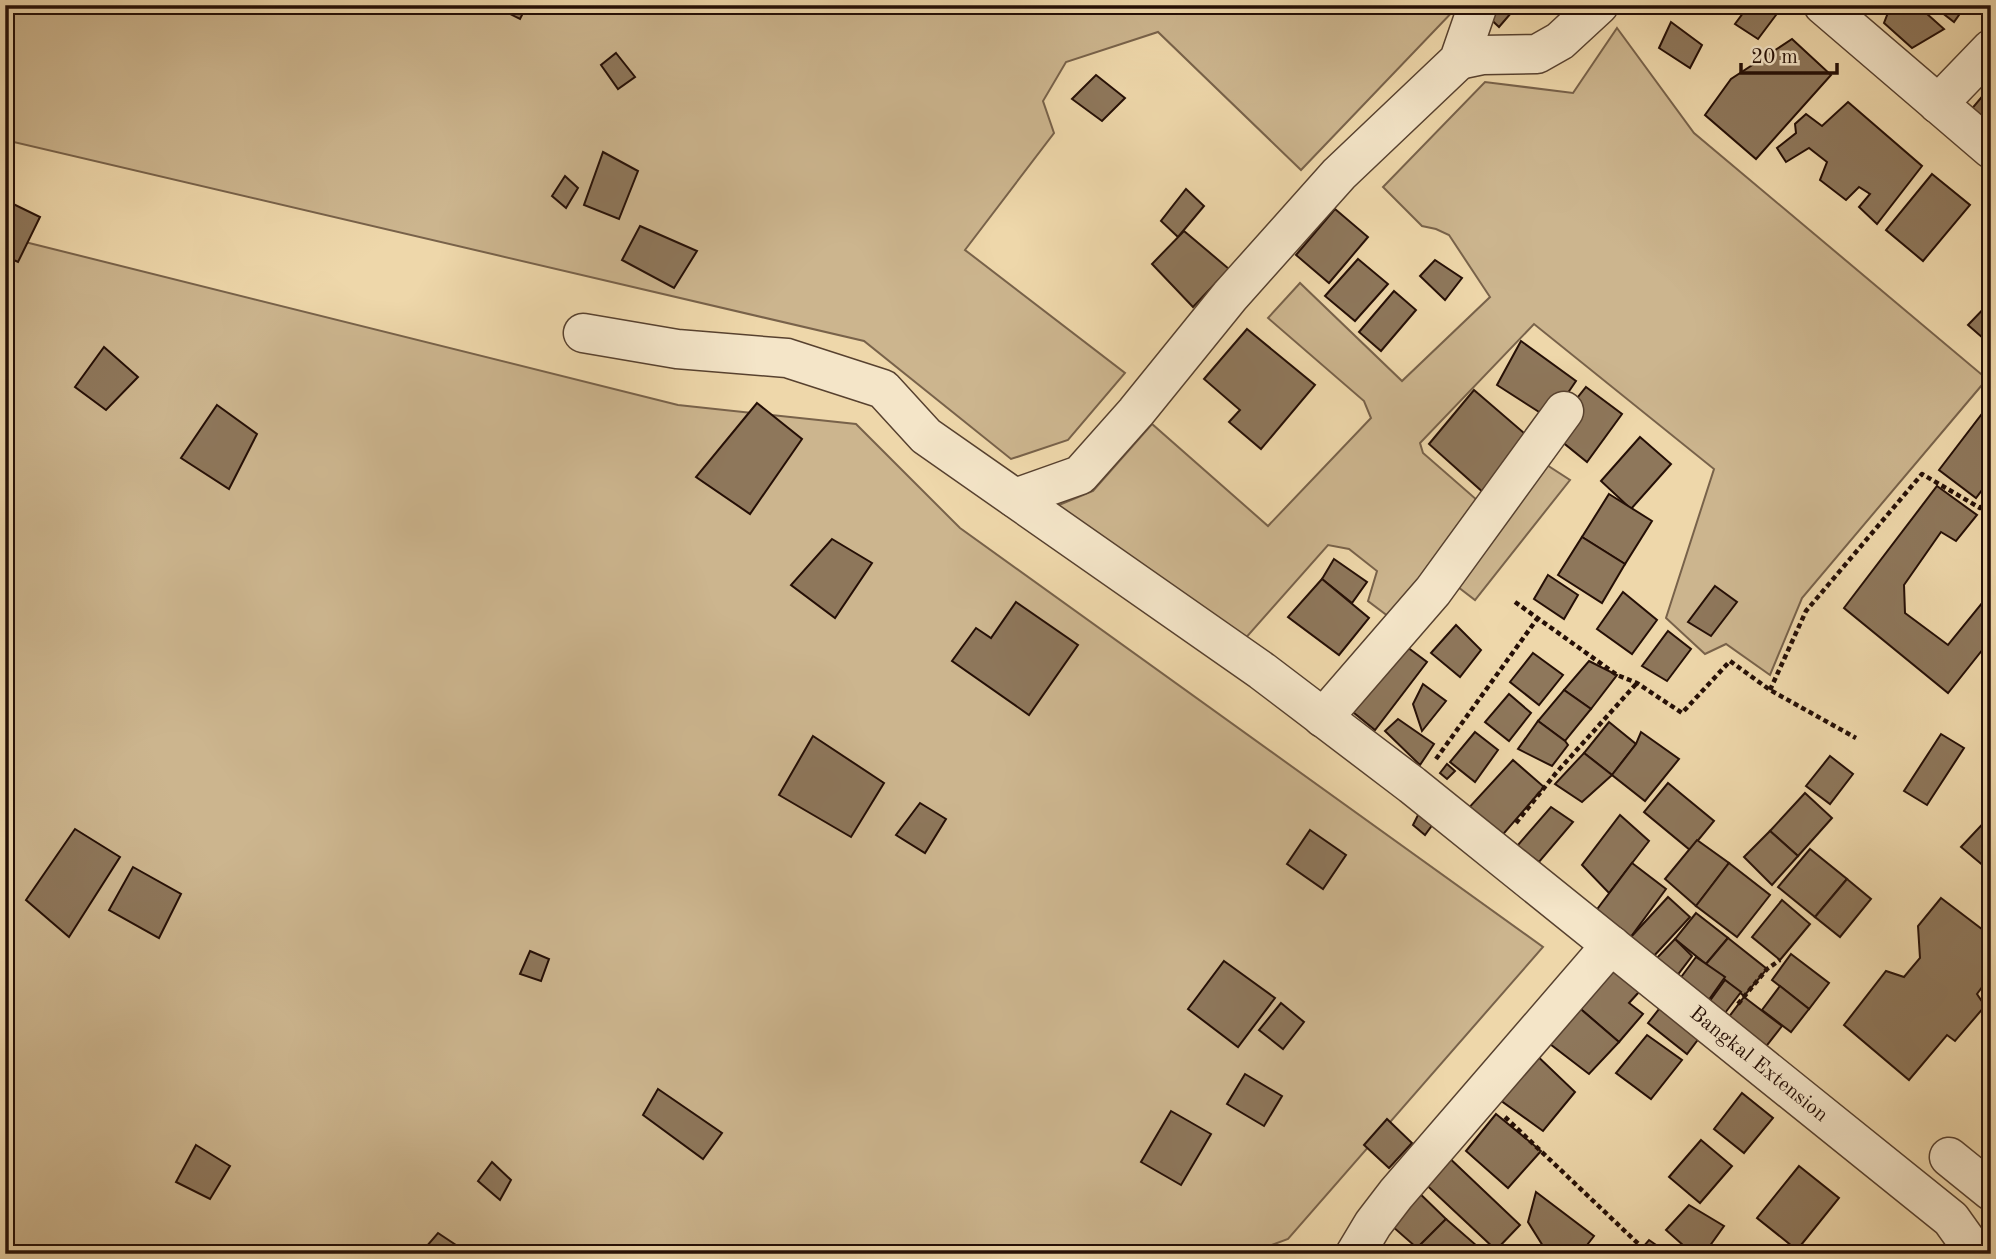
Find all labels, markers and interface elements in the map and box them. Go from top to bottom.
scale bar [1741,32,1837,76]
text: 20 m [1751,47,1798,68]
street label: Bangkal Extension [1686,1003,1832,1126]

